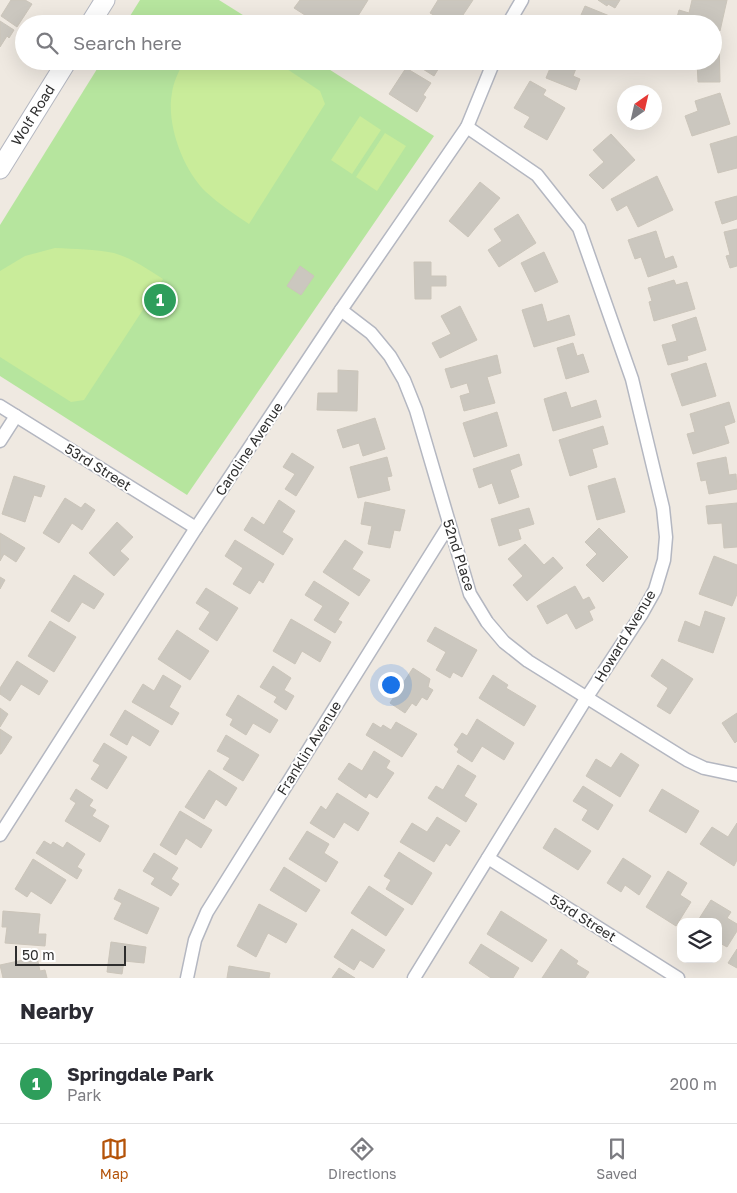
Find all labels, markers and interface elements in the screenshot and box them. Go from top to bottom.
search box [15,15,722,70]
icon: search [33,29,61,57]
text: Search here [73,31,182,54]
street label: Wolf Road [7,81,58,148]
north arrow [617,85,662,130]
pin: 1 [144,281,176,319]
street label: Caroline Avenue [211,399,286,499]
street label: 53rd Street [62,439,135,494]
street label: 52nd Place [440,517,479,593]
street label: Howard Avenue [590,586,659,685]
your location [378,672,404,698]
street label: Franklin Avenue [273,698,344,798]
street label: 53rd Street [547,890,620,945]
map controls [677,918,722,963]
button: layers [677,918,722,963]
scale bar [15,943,126,966]
text: 50 m [22,946,55,963]
text: Nearby [20,998,94,1024]
text: Springdale Park [67,1062,214,1085]
text: 1 [32,1074,40,1094]
text: 200 m [670,1074,717,1094]
text: Park [67,1085,102,1105]
tab: Map [100,1135,128,1182]
tab: Directions [328,1135,397,1182]
tab: Saved [596,1135,637,1182]

